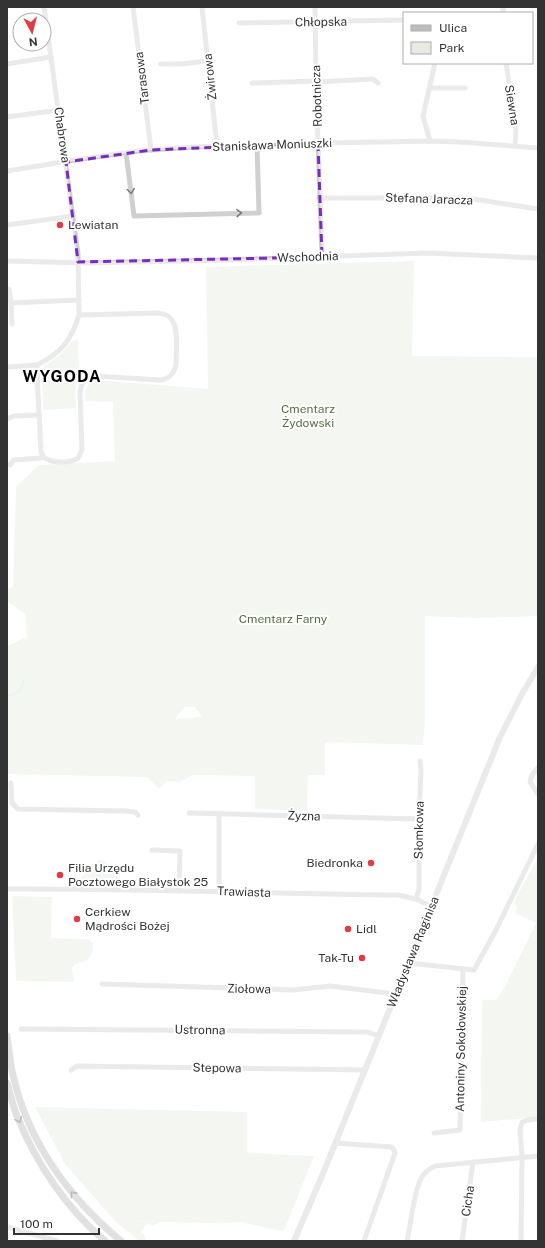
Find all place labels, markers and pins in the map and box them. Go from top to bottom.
place label: Lewiatan [68,218,118,232]
marker: Lewiatan [55,220,65,230]
place label: Biedronka [306,856,363,870]
marker: Biedronka [366,858,376,868]
place label: Filia Urzędu Pocztowego Białystok 25 [68,861,209,889]
marker: Filia Urzędu Pocztowego Białystok 25 [55,870,65,880]
place label: Cerkiew Mądrości Bożej [85,905,170,933]
marker: Cerkiew Mądrości Bożej [72,914,82,924]
place label: Lidl [356,922,377,936]
marker: Lidl [343,924,353,934]
place label: Tak-Tu [318,951,354,965]
marker: Tak-Tu [357,953,367,963]

